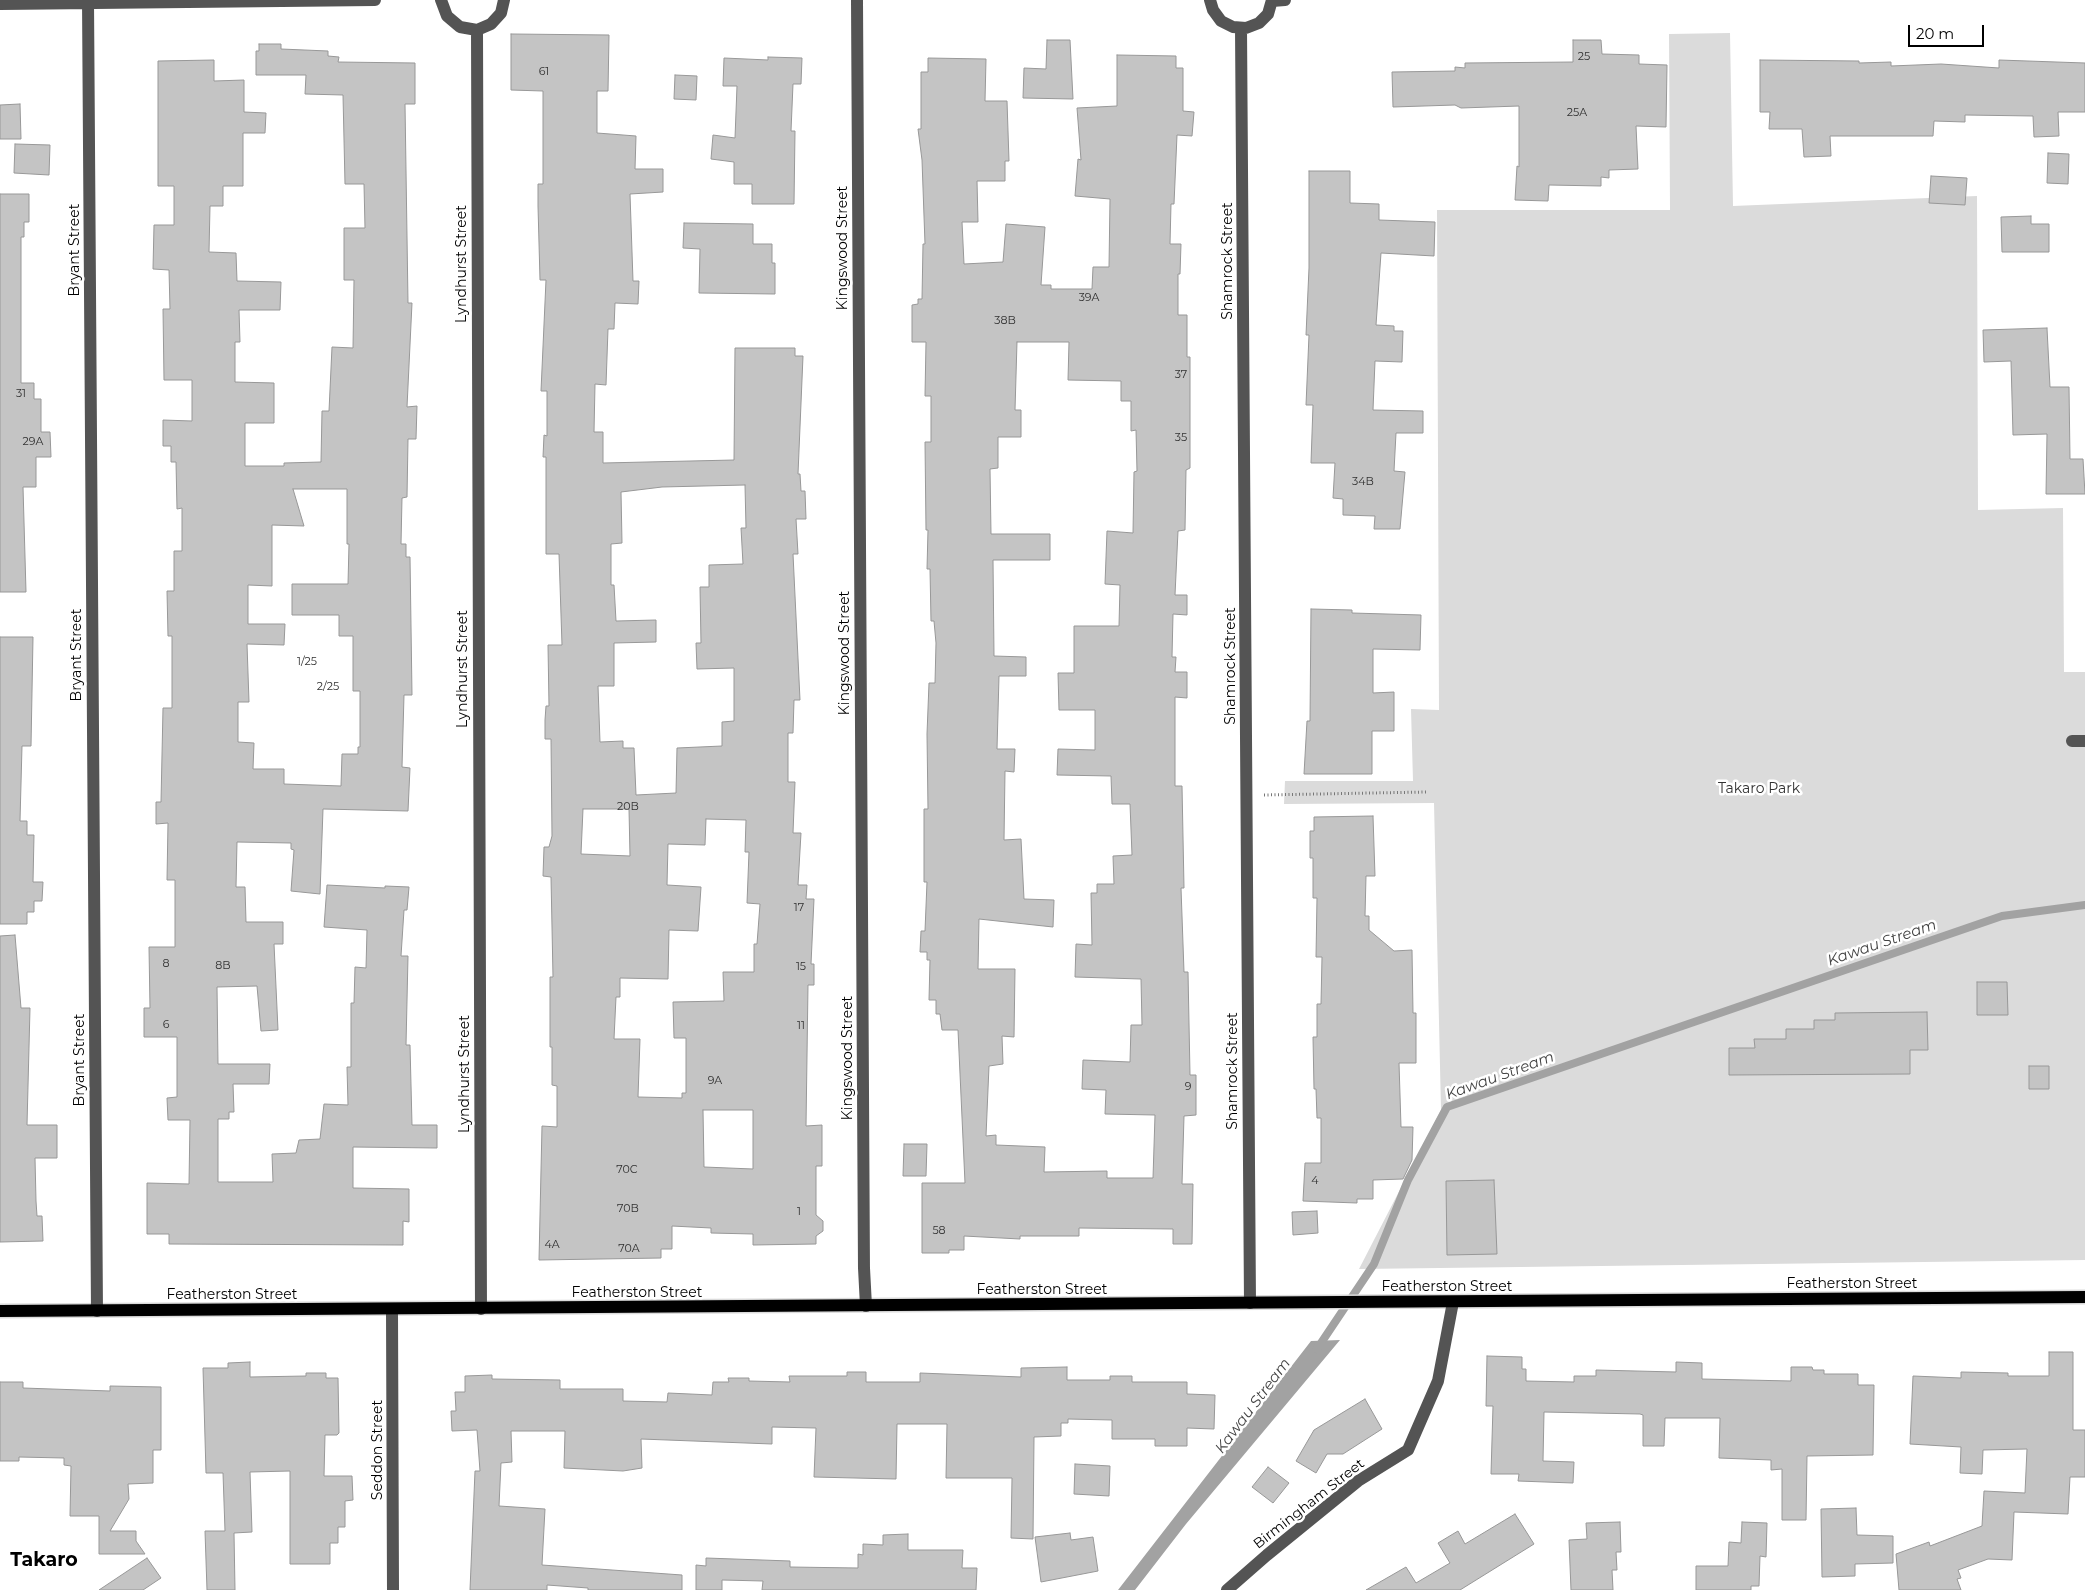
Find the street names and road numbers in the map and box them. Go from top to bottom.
street label: Kingswood Street [835,186,851,310]
street label: Shamrock Street [1220,202,1236,320]
street label: Bryant Street [67,204,83,296]
street label: Lyndhurst Street [454,205,470,323]
street label: Kingswood Street [837,591,853,715]
street label: Shamrock Street [1223,607,1239,725]
street label: Bryant Street [69,609,85,701]
street label: Lyndhurst Street [455,610,471,728]
street label: Kingswood Street [840,996,856,1120]
street label: Shamrock Street [1225,1012,1241,1130]
street label: Bryant Street [72,1014,88,1106]
street label: Lyndhurst Street [457,1015,473,1133]
street label: Featherston Street [1787,1276,1917,1292]
street label: Featherston Street [1382,1279,1512,1295]
street label: Featherston Street [977,1282,1107,1298]
street label: Featherston Street [572,1285,702,1301]
street label: Featherston Street [167,1287,297,1303]
street label: Seddon Street [370,1400,386,1500]
street label: Birmingham Street [1250,1455,1368,1553]

